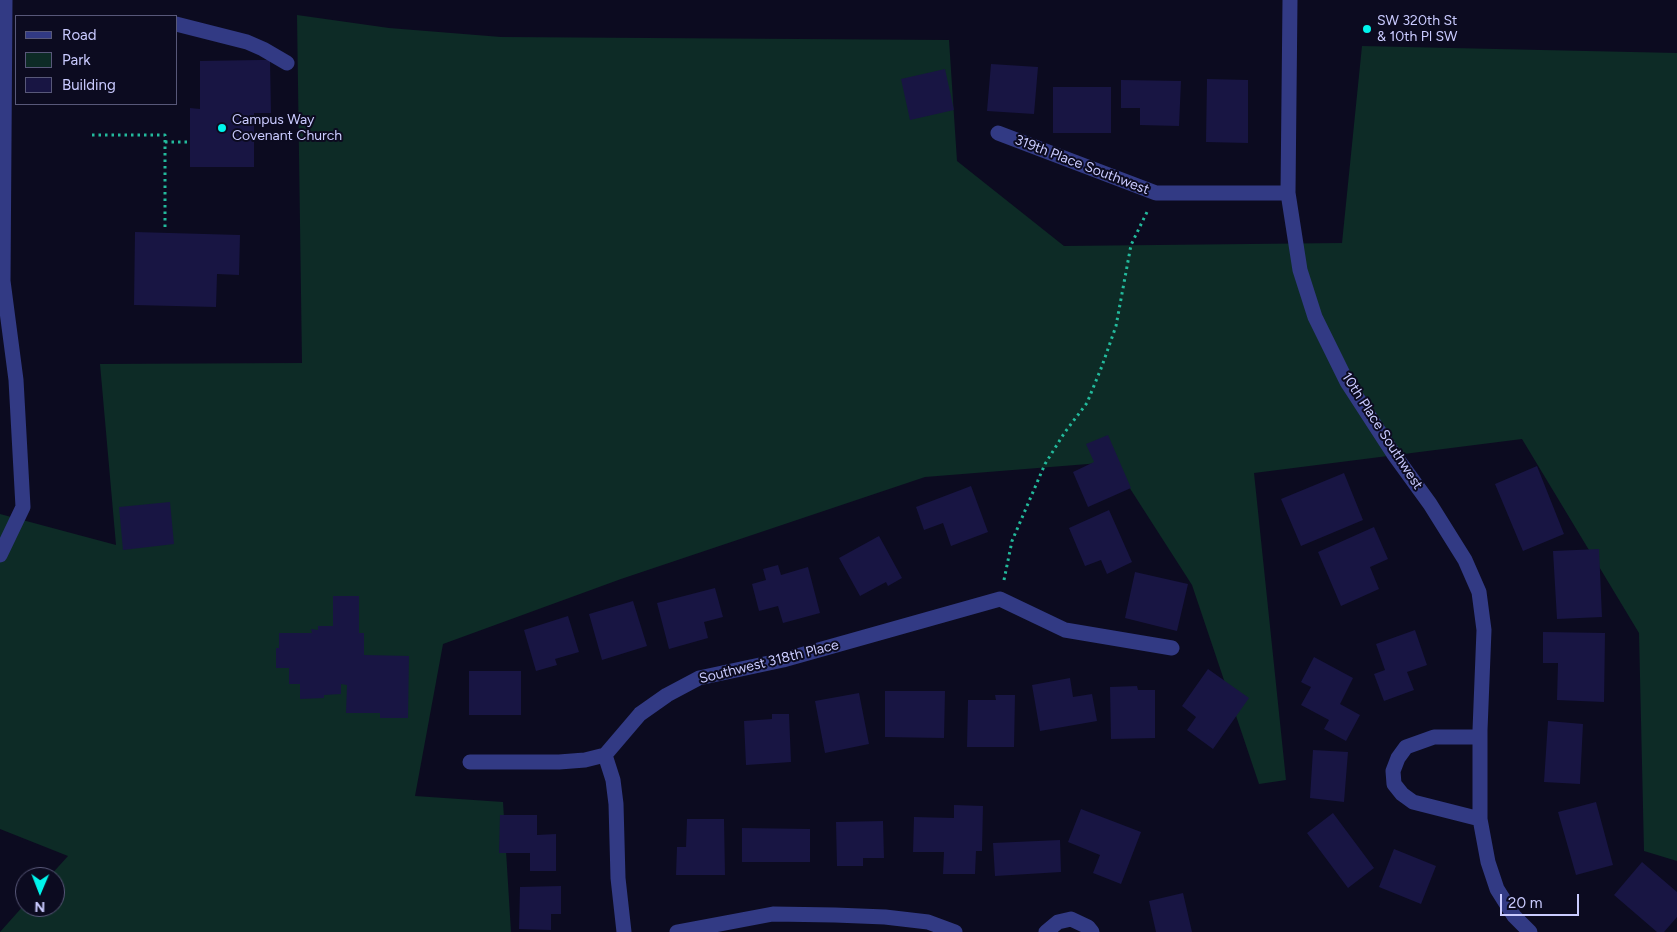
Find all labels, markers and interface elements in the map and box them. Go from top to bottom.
place label: SW 320th St & 10th Pl SW [1377,13,1457,46]
legend [15,15,178,105]
marker: SW 320th St & 10th Pl SW [1361,23,1373,35]
text: Road [62,26,97,44]
text: Park [62,51,91,69]
text: Building [62,76,116,94]
place label: Campus Way Covenant Church [232,112,342,144]
marker: Campus Way Covenant Church [216,122,228,134]
street label: 319th Place Southwest [1012,132,1152,198]
street label: 10th Place Southwest [1338,369,1426,493]
street label: Southwest 318th Place [697,637,841,687]
north arrow [15,867,65,917]
scale bar [1502,884,1581,916]
text: 20 m [1508,894,1542,912]
text: N [34,898,45,915]

